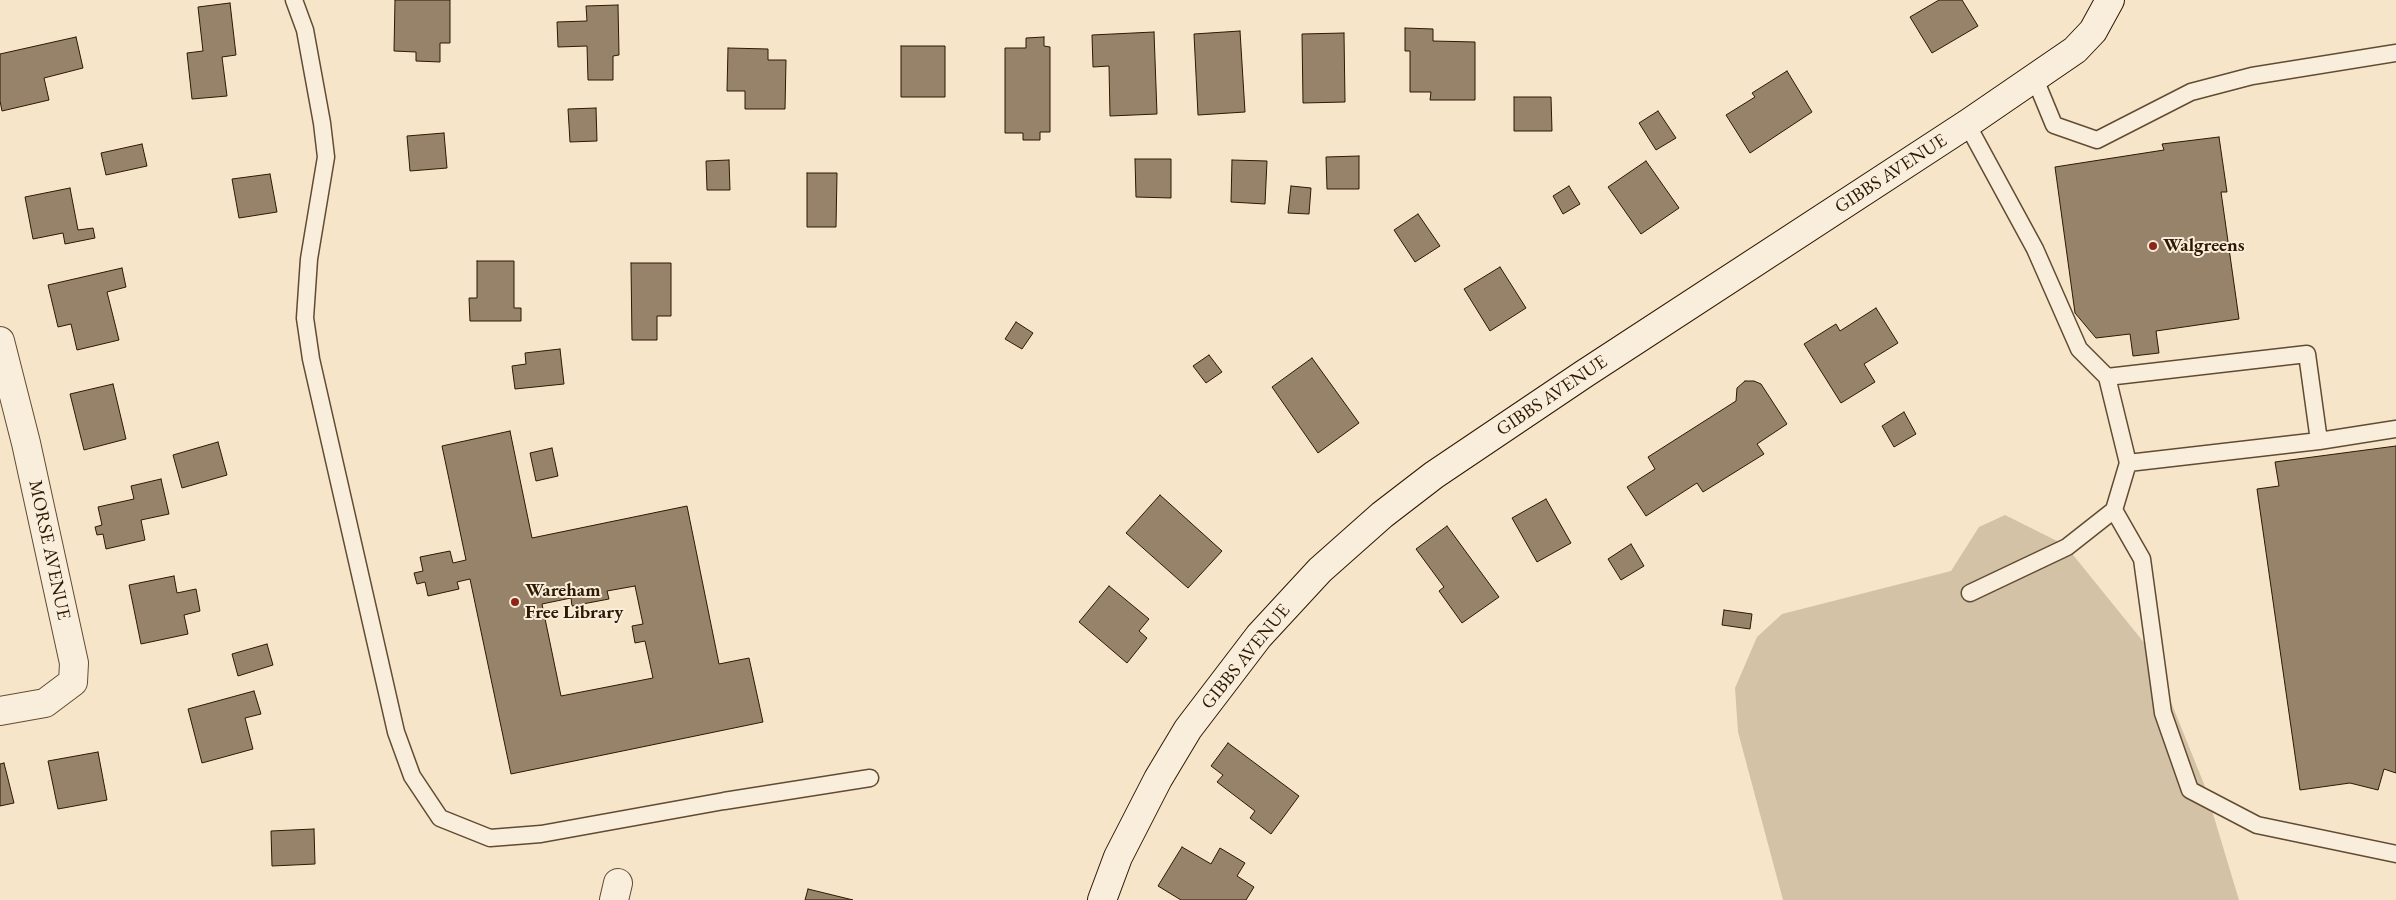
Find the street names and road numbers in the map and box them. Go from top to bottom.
street label: GIBBS AVENUE [1831,129,1951,219]
street label: GIBBS AVENUE [1492,350,1612,442]
street label: MORSE AVENUE [23,478,75,622]
street label: GIBBS AVENUE [1197,600,1295,714]

